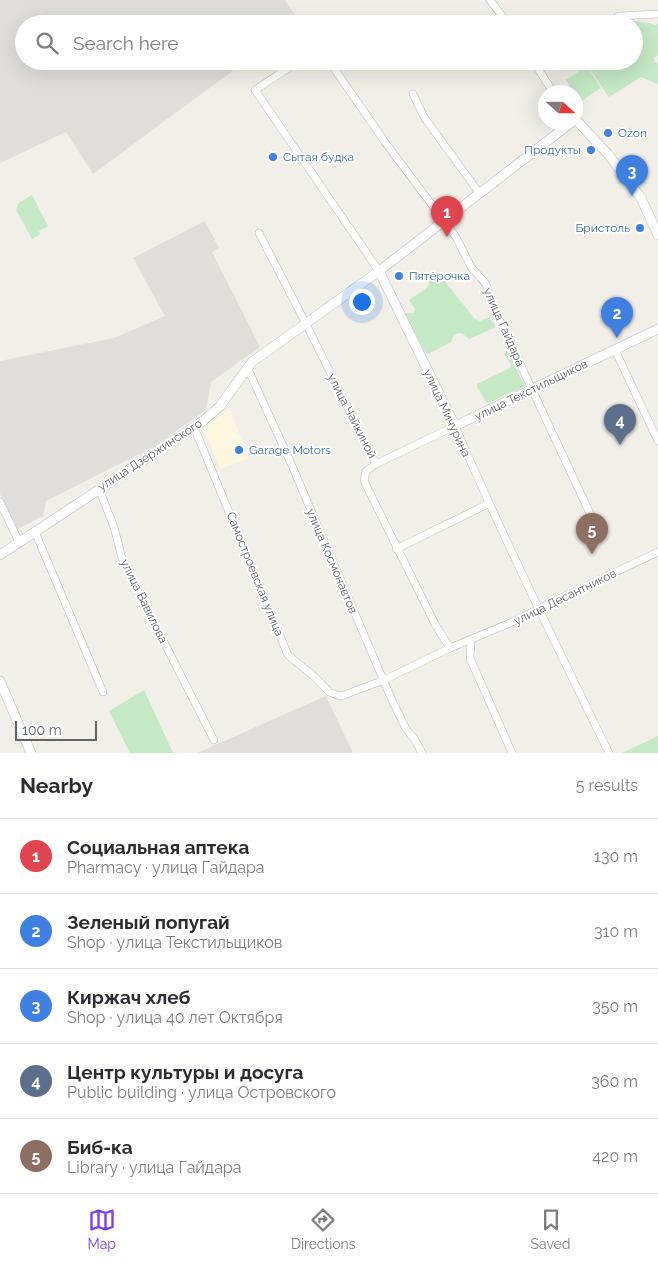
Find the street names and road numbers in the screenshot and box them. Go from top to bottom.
street label: улица Гайдара [480,286,528,368]
street label: улица Текстильщиков [472,356,590,424]
street label: улица Мичурина [420,367,474,459]
street label: улица Чайкиной [325,371,379,461]
street label: улица Дзержинского [95,416,205,494]
street label: улица Космонавтов [304,506,360,616]
street label: Самостроевская улица [224,510,286,638]
street label: улица Вавилова [118,557,170,645]
street label: улица Десантников [511,566,619,628]

